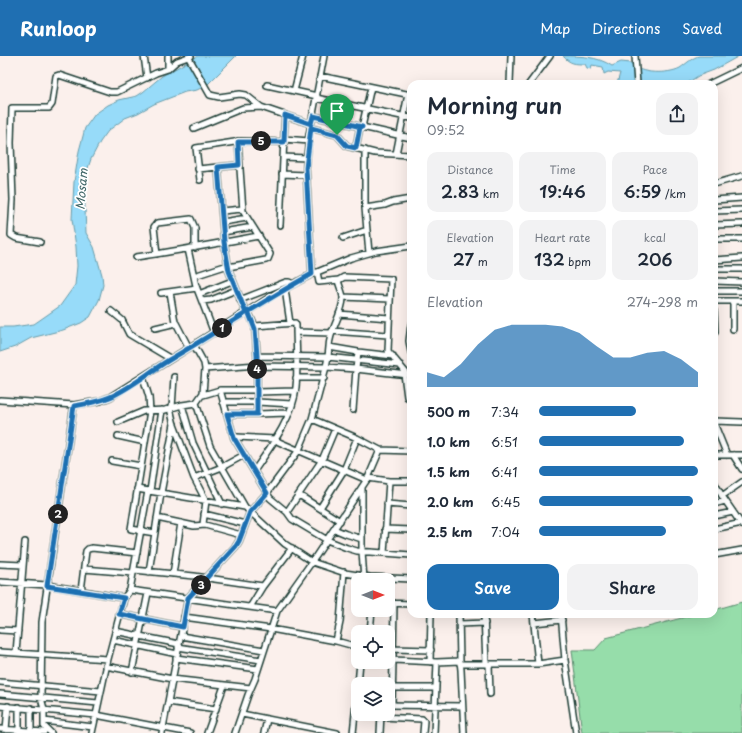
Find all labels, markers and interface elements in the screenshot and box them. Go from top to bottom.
text: Runloop [20,14,97,42]
text: Map [540,18,570,39]
text: Directions [592,18,660,39]
text: Saved [682,18,722,39]
text: Morning run [427,88,562,121]
button: share [656,93,698,135]
pin [320,94,354,135]
icon: arrive [326,100,348,122]
text: 09:52 [427,120,465,139]
pin: 5 [251,131,271,151]
text: 5 [257,132,265,149]
text: Distance [447,161,493,178]
text: Time [549,161,575,178]
text: Pace [642,161,667,178]
water label: Mosam [70,167,92,210]
text: 2.83 [441,178,479,204]
text: 19:46 [539,178,586,204]
text: 6:59 [624,178,661,204]
text: km [479,185,499,202]
text: /km [661,185,686,202]
text: Elevation [446,229,494,246]
text: Heart rate [535,229,590,246]
text: kcal [644,229,666,246]
text: 27 [453,246,474,272]
text: 132 [534,246,565,272]
text: 206 [637,246,672,272]
text: m [474,253,488,270]
text: bpm [565,253,591,270]
text: Elevation [427,292,483,311]
text: 274–298 m [627,292,698,311]
pin: 1 [212,318,232,338]
text: 1 [219,319,225,336]
pin: 4 [247,359,267,379]
text: 4 [253,360,261,377]
text: 500 m [427,402,470,421]
text: 7:34 [491,402,519,421]
text: 1.0 km [427,432,470,451]
text: 6:51 [491,432,518,451]
text: 1.5 km [427,462,470,481]
text: 6:41 [491,462,517,481]
text: 2.0 km [427,492,474,511]
text: 6:45 [491,492,520,511]
pin: 2 [48,504,68,524]
text: 2 [54,505,62,522]
text: 2.5 km [427,522,472,541]
text: 7:04 [491,522,520,541]
button: Save [427,564,559,610]
button: Share [567,564,698,610]
north arrow [351,573,395,617]
map controls [351,573,395,721]
pin: 3 [191,575,211,595]
text: 3 [197,576,205,593]
button: locate [351,625,395,669]
button: layers [351,677,395,721]

